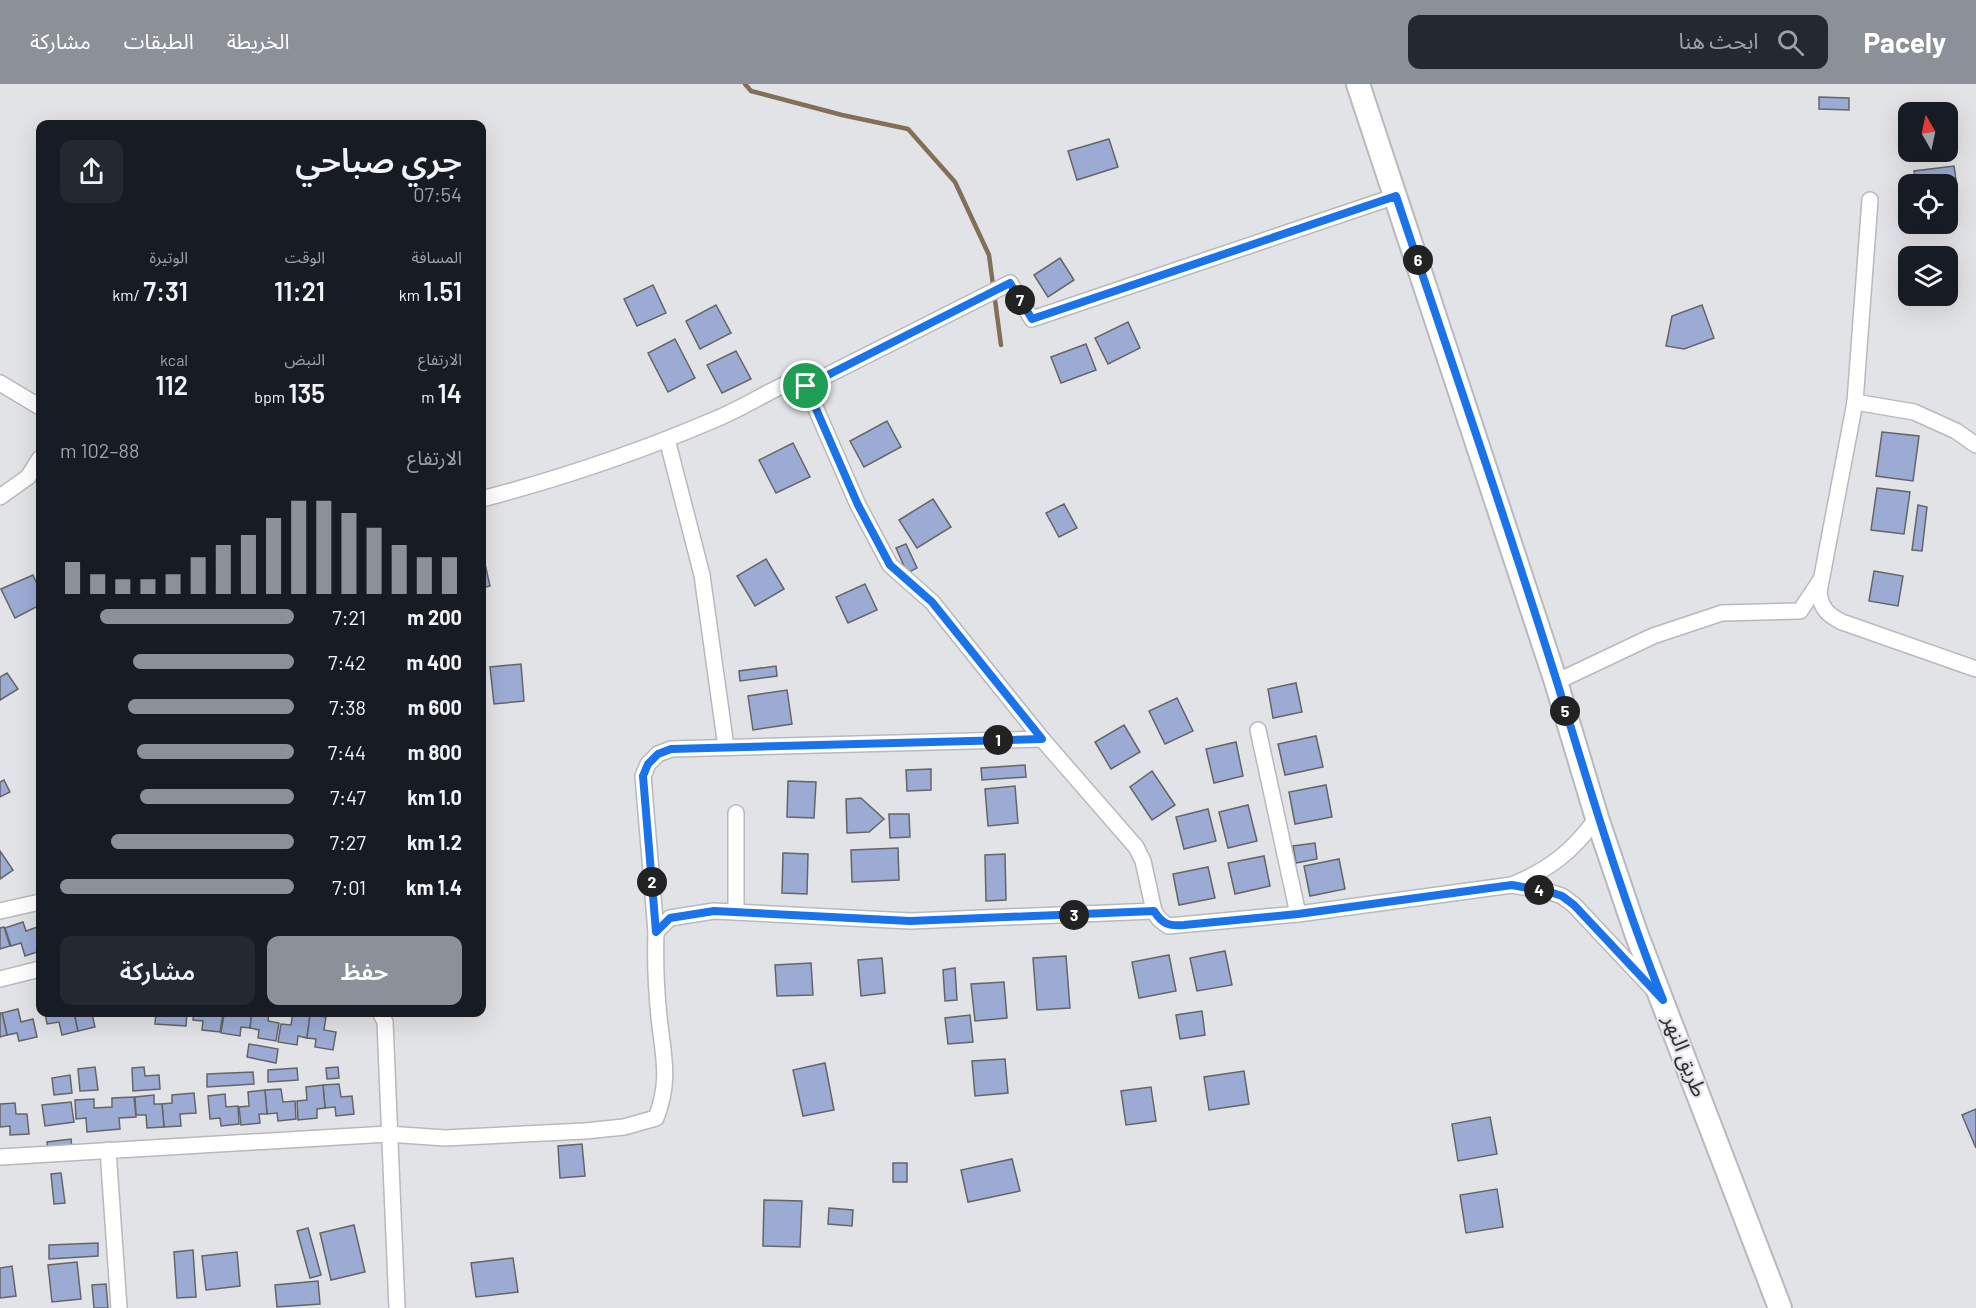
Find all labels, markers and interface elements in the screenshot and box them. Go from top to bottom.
search box [1408,15,1828,69]
text: Pacely [1864,25,1946,59]
icon: search [1774,26,1807,59]
text: ابحث هنا [1678,27,1759,53]
text: مشاركة [30,28,91,53]
text: الطبقات [124,28,194,53]
text: الخريطة [227,28,290,53]
north arrow [1898,102,1958,162]
map controls [1898,102,1958,306]
text: جري صباحي [295,139,462,179]
button: share [60,140,123,203]
button: locate [1898,174,1958,234]
text: 07:54 [413,182,462,206]
pin: 6 [1403,245,1433,275]
button: layers [1898,246,1958,306]
text: الوتيرة [150,247,188,266]
text: الوقت [285,247,325,266]
text: المسافة [412,247,462,266]
text: 6 [1414,250,1422,269]
text: 7:31 [143,275,188,306]
text: 11:21 [274,275,325,306]
text: 1.51 [423,275,462,306]
text: /km [112,285,143,304]
text: km [399,285,423,304]
pin: 7 [1005,285,1035,315]
text: 7 [1016,290,1024,309]
text: النبض [284,349,325,368]
text: الارتفاع [418,349,462,368]
text: kcal [160,350,188,369]
pin [780,360,831,411]
text: 112 [155,369,188,400]
icon: arrive [789,369,822,402]
text: 135 [288,377,325,408]
text: 14 [438,377,462,408]
text: bpm [254,387,288,406]
text: m [421,387,438,406]
text: 88–102 m [60,438,139,462]
text: الارتفاع [407,445,462,469]
text: 7:21 [332,605,366,629]
text: 200 m [407,605,462,629]
text: 7:42 [328,650,366,674]
text: 400 m [406,650,462,674]
text: 7:38 [329,695,366,719]
text: 600 m [408,695,462,719]
pin: 5 [1550,696,1580,726]
text: 5 [1561,701,1569,720]
pin: 1 [983,725,1013,755]
text: 1 [995,730,1001,749]
text: 7:44 [328,740,366,764]
text: 800 m [408,740,462,764]
text: 7:47 [330,785,366,809]
text: 1.0 km [407,785,462,809]
text: 7:27 [330,830,366,854]
text: 1.2 km [407,830,462,854]
pin: 2 [637,867,667,897]
text: 2 [648,872,656,891]
text: 7:01 [332,875,366,899]
text: 1.4 km [406,875,462,899]
pin: 4 [1524,875,1554,905]
text: 4 [1534,880,1544,899]
pin: 3 [1059,900,1089,930]
text: 3 [1070,905,1078,924]
button: مشاركة [60,936,255,1005]
button: حفظ [267,936,462,1005]
street label: طريق النهر [1657,1010,1713,1101]

